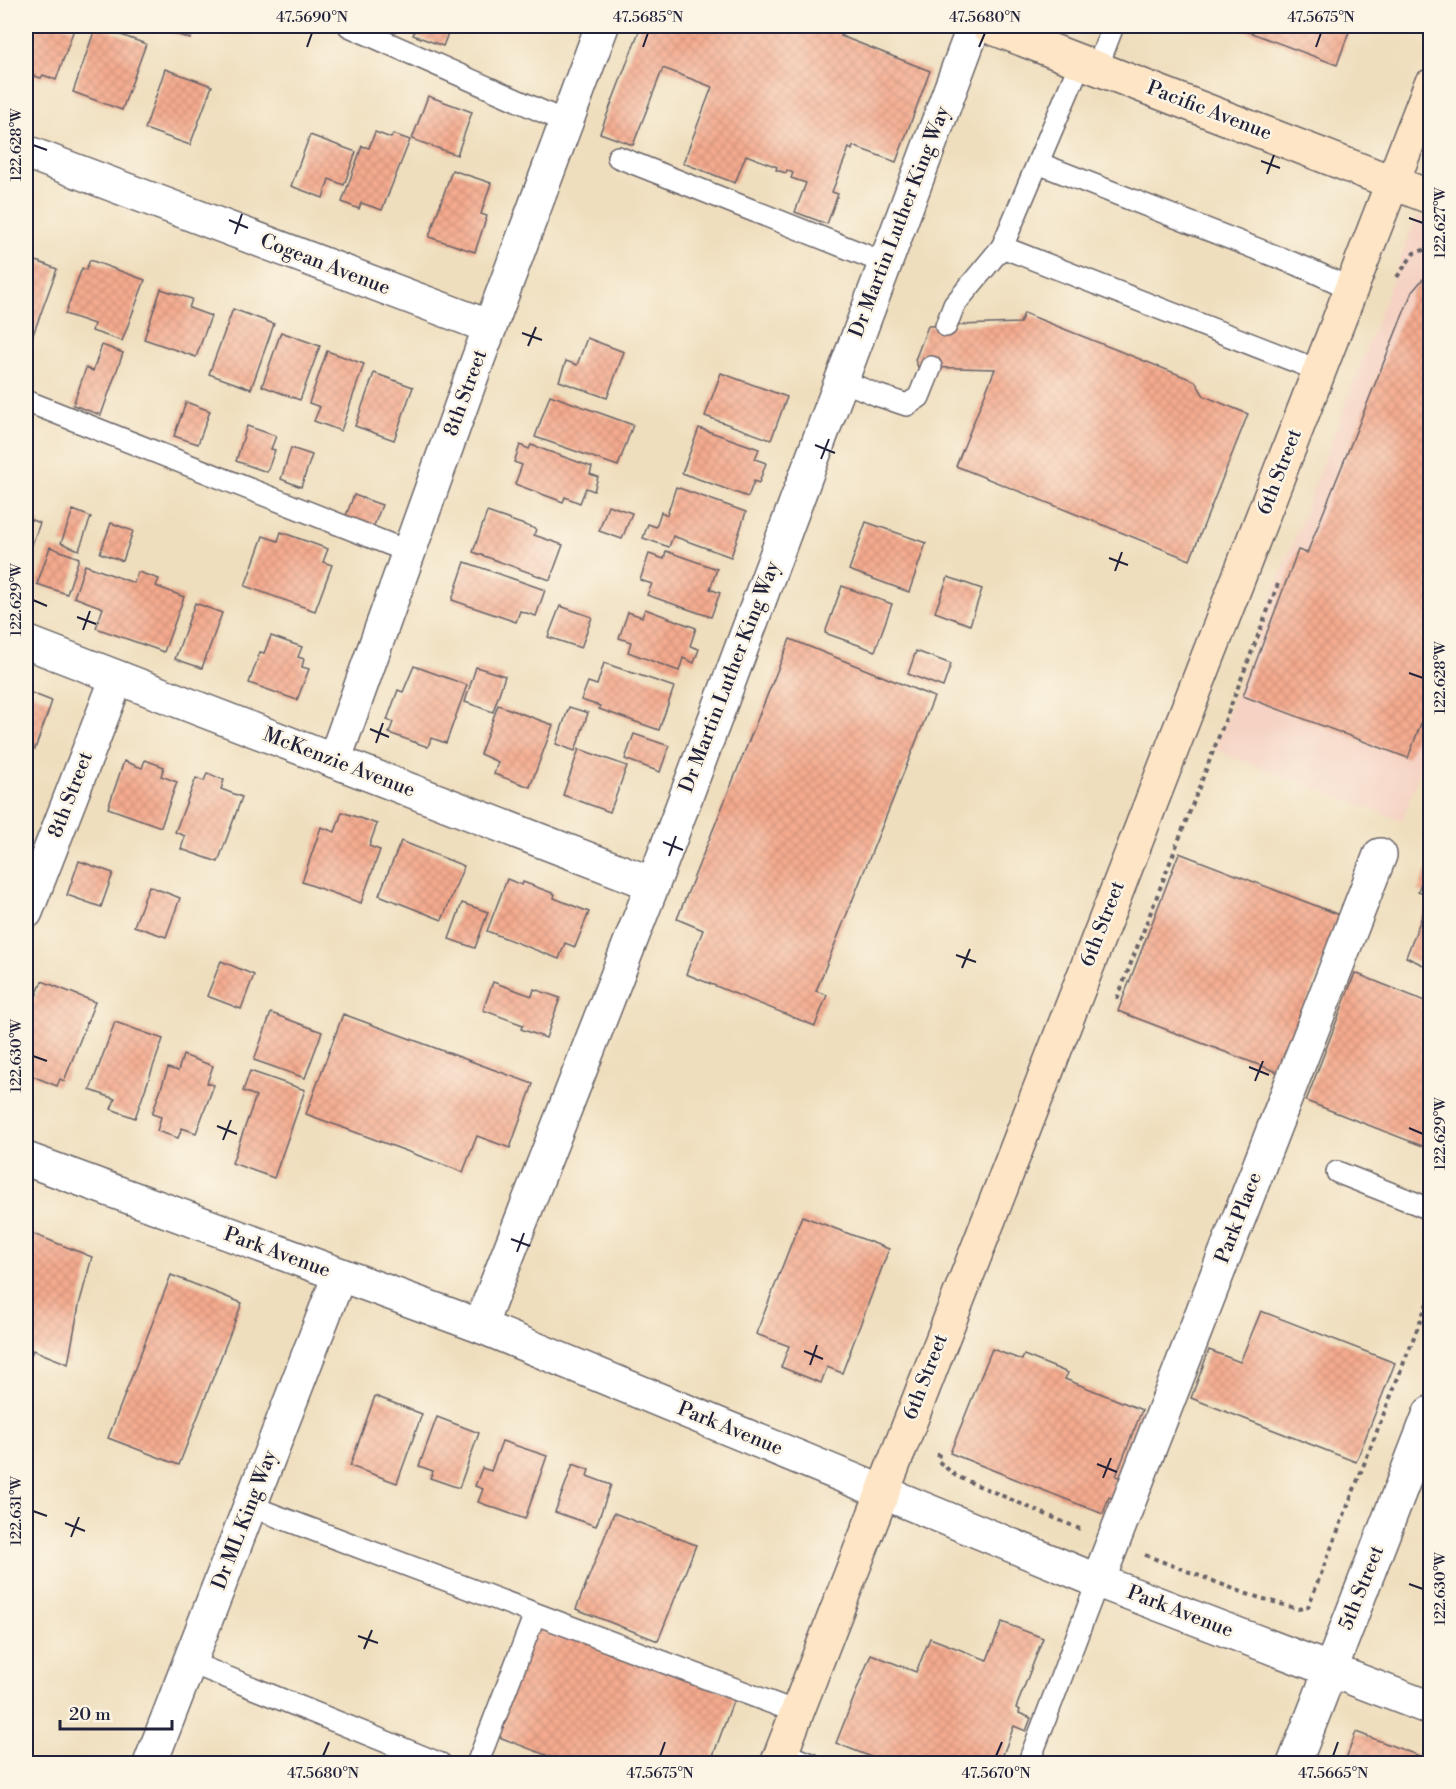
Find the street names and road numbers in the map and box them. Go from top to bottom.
street label: Pacific Avenue [1143,76,1275,146]
street label: Dr Martin Luther King Way [844,102,956,341]
street label: Cogean Avenue [256,229,394,301]
street label: 8th Street [439,346,493,440]
street label: 6th Street [1252,426,1308,518]
street label: Dr Martin Luther King Way [674,557,786,796]
street label: McKenzie Avenue [260,723,418,803]
street label: 8th Street [43,749,99,841]
street label: 6th Street [1075,878,1131,970]
street label: Park Place [1210,1169,1268,1267]
street label: Park Avenue [220,1222,334,1284]
street label: 6th Street [898,1331,954,1423]
street label: Park Avenue [674,1396,786,1462]
street label: Dr ML King Way [207,1446,283,1593]
street label: 5th Street [1334,1542,1390,1634]
street label: Park Avenue [1123,1580,1237,1644]

